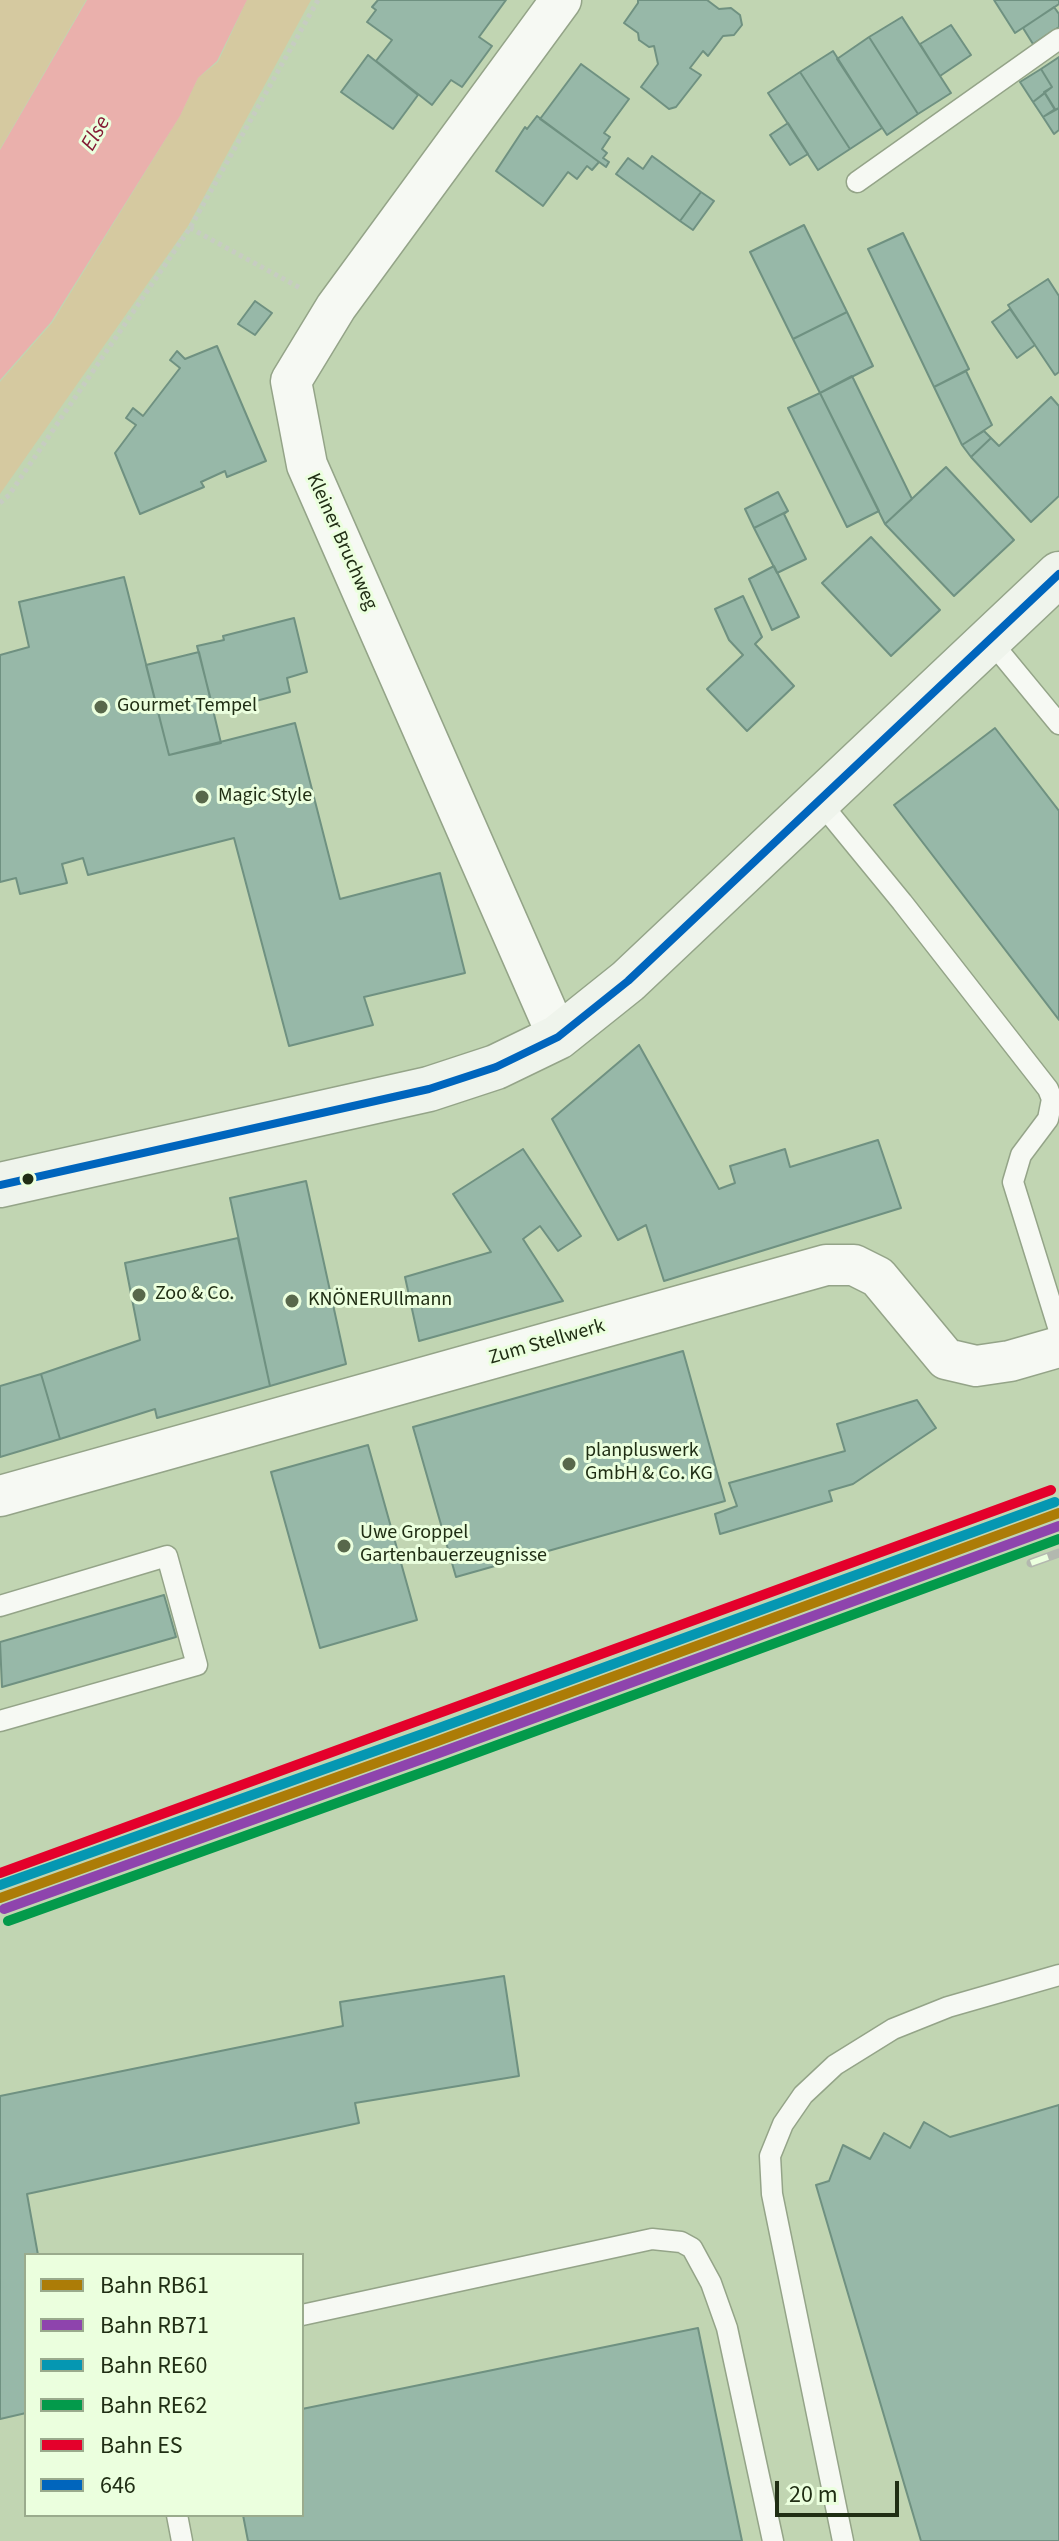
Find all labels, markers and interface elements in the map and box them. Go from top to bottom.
water label: Else [77,112,117,156]
street label: Kleiner Bruchweg [300,470,382,614]
place label: Gourmet Tempel [117,695,257,719]
marker: Gourmet Tempel [92,698,110,716]
place label: Magic Style [218,785,312,809]
marker: Magic Style [193,788,211,806]
unlabelled marker [20,1171,36,1187]
place label: Zoo & Co. [155,1283,234,1307]
marker: Zoo & Co. [130,1286,148,1304]
place label: KNÖNERUllmann [308,1289,452,1313]
marker: KNÖNERUllmann [283,1292,301,1310]
street label: Zum Stellwerk [486,1315,608,1371]
place label: planpluswerk GmbH & Co. KG [585,1440,713,1487]
marker: planpluswerk GmbH & Co. KG [560,1455,578,1473]
place label: Uwe Groppel Gartenbauerzeugnisse [360,1522,547,1569]
marker: Uwe Groppel Gartenbauerzeugnisse [335,1537,353,1555]
legend [24,2253,304,2517]
text: Bahn RB61 [100,2268,209,2303]
text: Bahn RB71 [100,2308,209,2343]
text: Bahn RE60 [100,2348,207,2383]
text: Bahn RE62 [100,2388,207,2423]
text: Bahn ES [100,2428,183,2463]
scale bar [779,2465,903,2515]
text: 646 [100,2468,136,2503]
text: 20 m [789,2477,838,2512]

